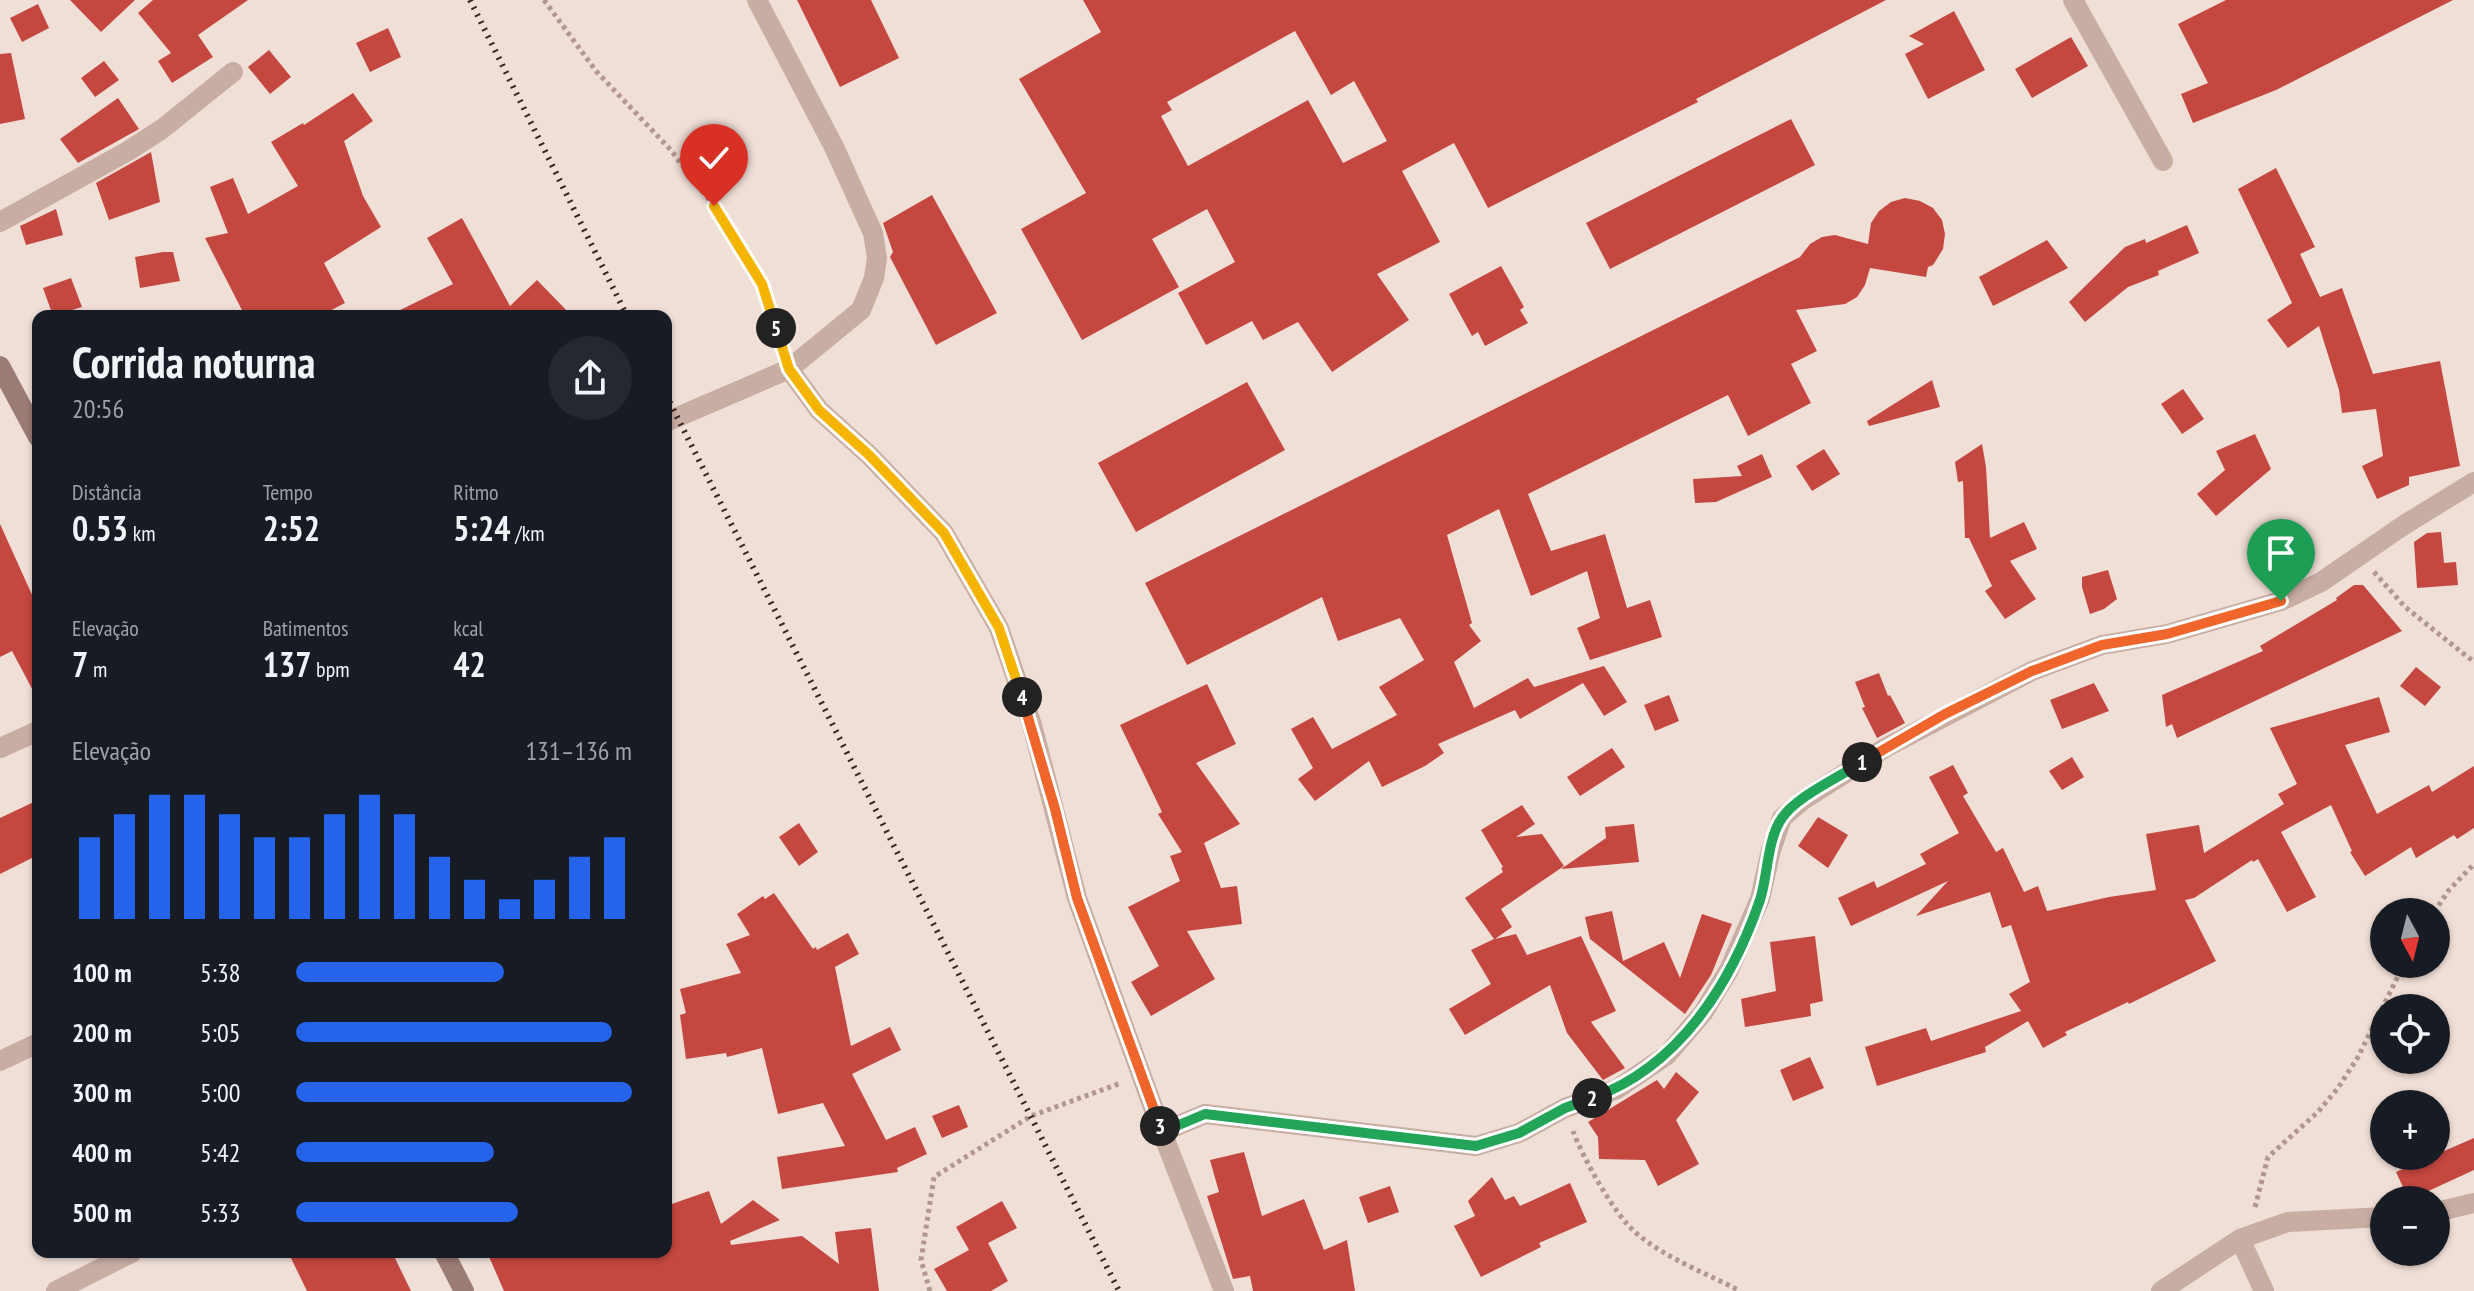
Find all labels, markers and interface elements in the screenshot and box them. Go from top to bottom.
pin [680,124,748,206]
icon: check [692,136,736,180]
pin: 5 [756,308,796,348]
text: 5 [771,314,781,342]
text: Corrida noturna [72,333,315,390]
button: share [548,336,632,420]
text: 20:56 [72,392,124,425]
text: Distância [72,478,142,506]
text: Tempo [263,478,313,506]
text: Ritmo [453,478,499,506]
text: 0.53 [72,506,128,550]
text: 2:52 [263,506,320,550]
text: 5:24 [453,506,511,550]
text: km [128,519,156,547]
text: /km [511,519,545,547]
pin [2247,519,2315,601]
icon: arrive [2259,531,2303,575]
text: Elevação [72,614,139,642]
text: Batimentos [263,614,349,642]
text: kcal [453,614,483,642]
text: 7 [72,642,88,686]
text: 137 [263,642,311,686]
text: 42 [453,642,486,686]
text: m [88,655,107,683]
text: bpm [311,655,350,683]
pin: 4 [1002,677,1042,717]
text: 4 [1017,683,1027,711]
text: Elevação [72,734,151,767]
text: 131–136 m [526,734,632,767]
pin: 1 [1842,742,1882,782]
text: 1 [1857,748,1867,776]
north arrow [2370,898,2450,978]
map controls [2370,898,2450,1266]
text: 100 m [72,956,132,989]
text: 5:38 [200,956,240,989]
button: locate [2370,994,2450,1074]
text: 200 m [72,1016,132,1049]
text: 5:05 [200,1016,240,1049]
text: 300 m [72,1076,132,1109]
text: 5:00 [200,1076,240,1109]
pin: 2 [1572,1078,1612,1118]
text: 2 [1587,1084,1597,1112]
button: + [2370,1090,2450,1170]
pin: 3 [1140,1106,1180,1146]
text: 3 [1155,1112,1165,1140]
text: 400 m [72,1136,132,1169]
text: 5:42 [200,1136,240,1169]
button: − [2370,1186,2450,1266]
text: 500 m [72,1196,132,1229]
text: 5:33 [200,1196,240,1229]

